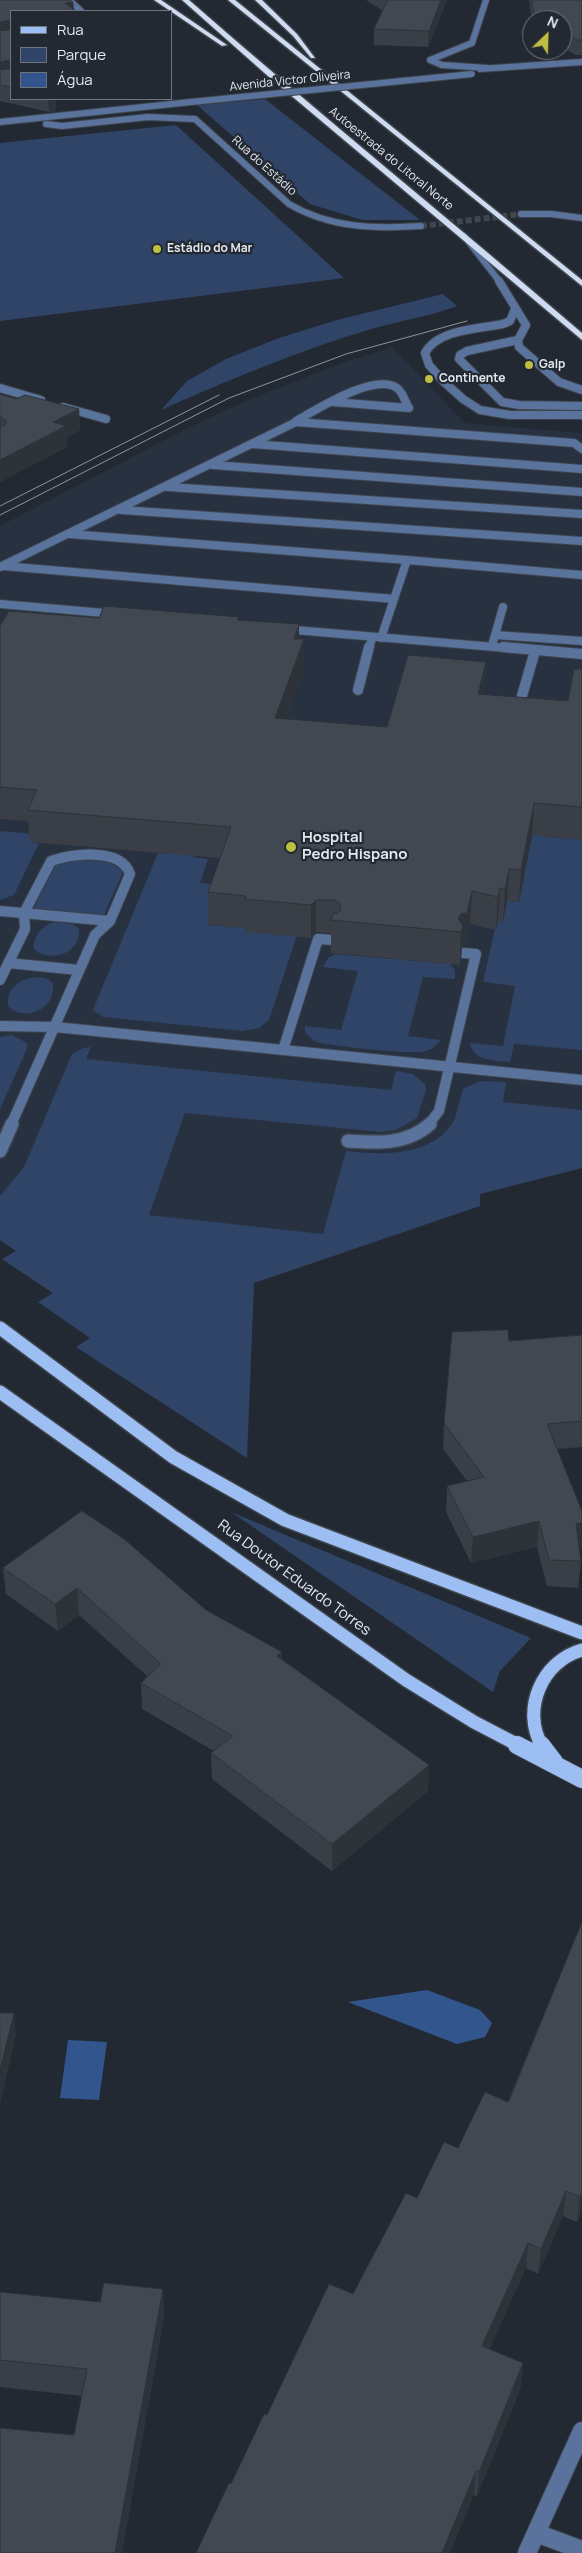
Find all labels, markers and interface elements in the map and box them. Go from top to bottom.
legend [10,10,172,100]
north arrow [522,10,572,60]
text: N [544,11,561,32]
text: Rua [57,19,84,40]
text: Parque [57,44,106,65]
street label: Avenida Victor Oliveira [229,67,351,95]
text: Água [57,69,93,90]
street label: Autoestrada do Litoral Norte [326,104,456,214]
street label: Rua do Estádio [229,133,299,199]
place label: Estádio do Mar [167,242,252,256]
marker: Estádio do Mar [151,243,163,255]
place label: Galp [539,358,565,372]
marker: Galp [523,359,535,371]
place label: Continente [439,372,505,386]
marker: Continente [423,373,435,385]
place label: Hospital Pedro Hispano [302,829,407,864]
marker: Hospital Pedro Hispano [284,840,298,854]
street label: Rua Doutor Eduardo Torres [214,1516,374,1640]

